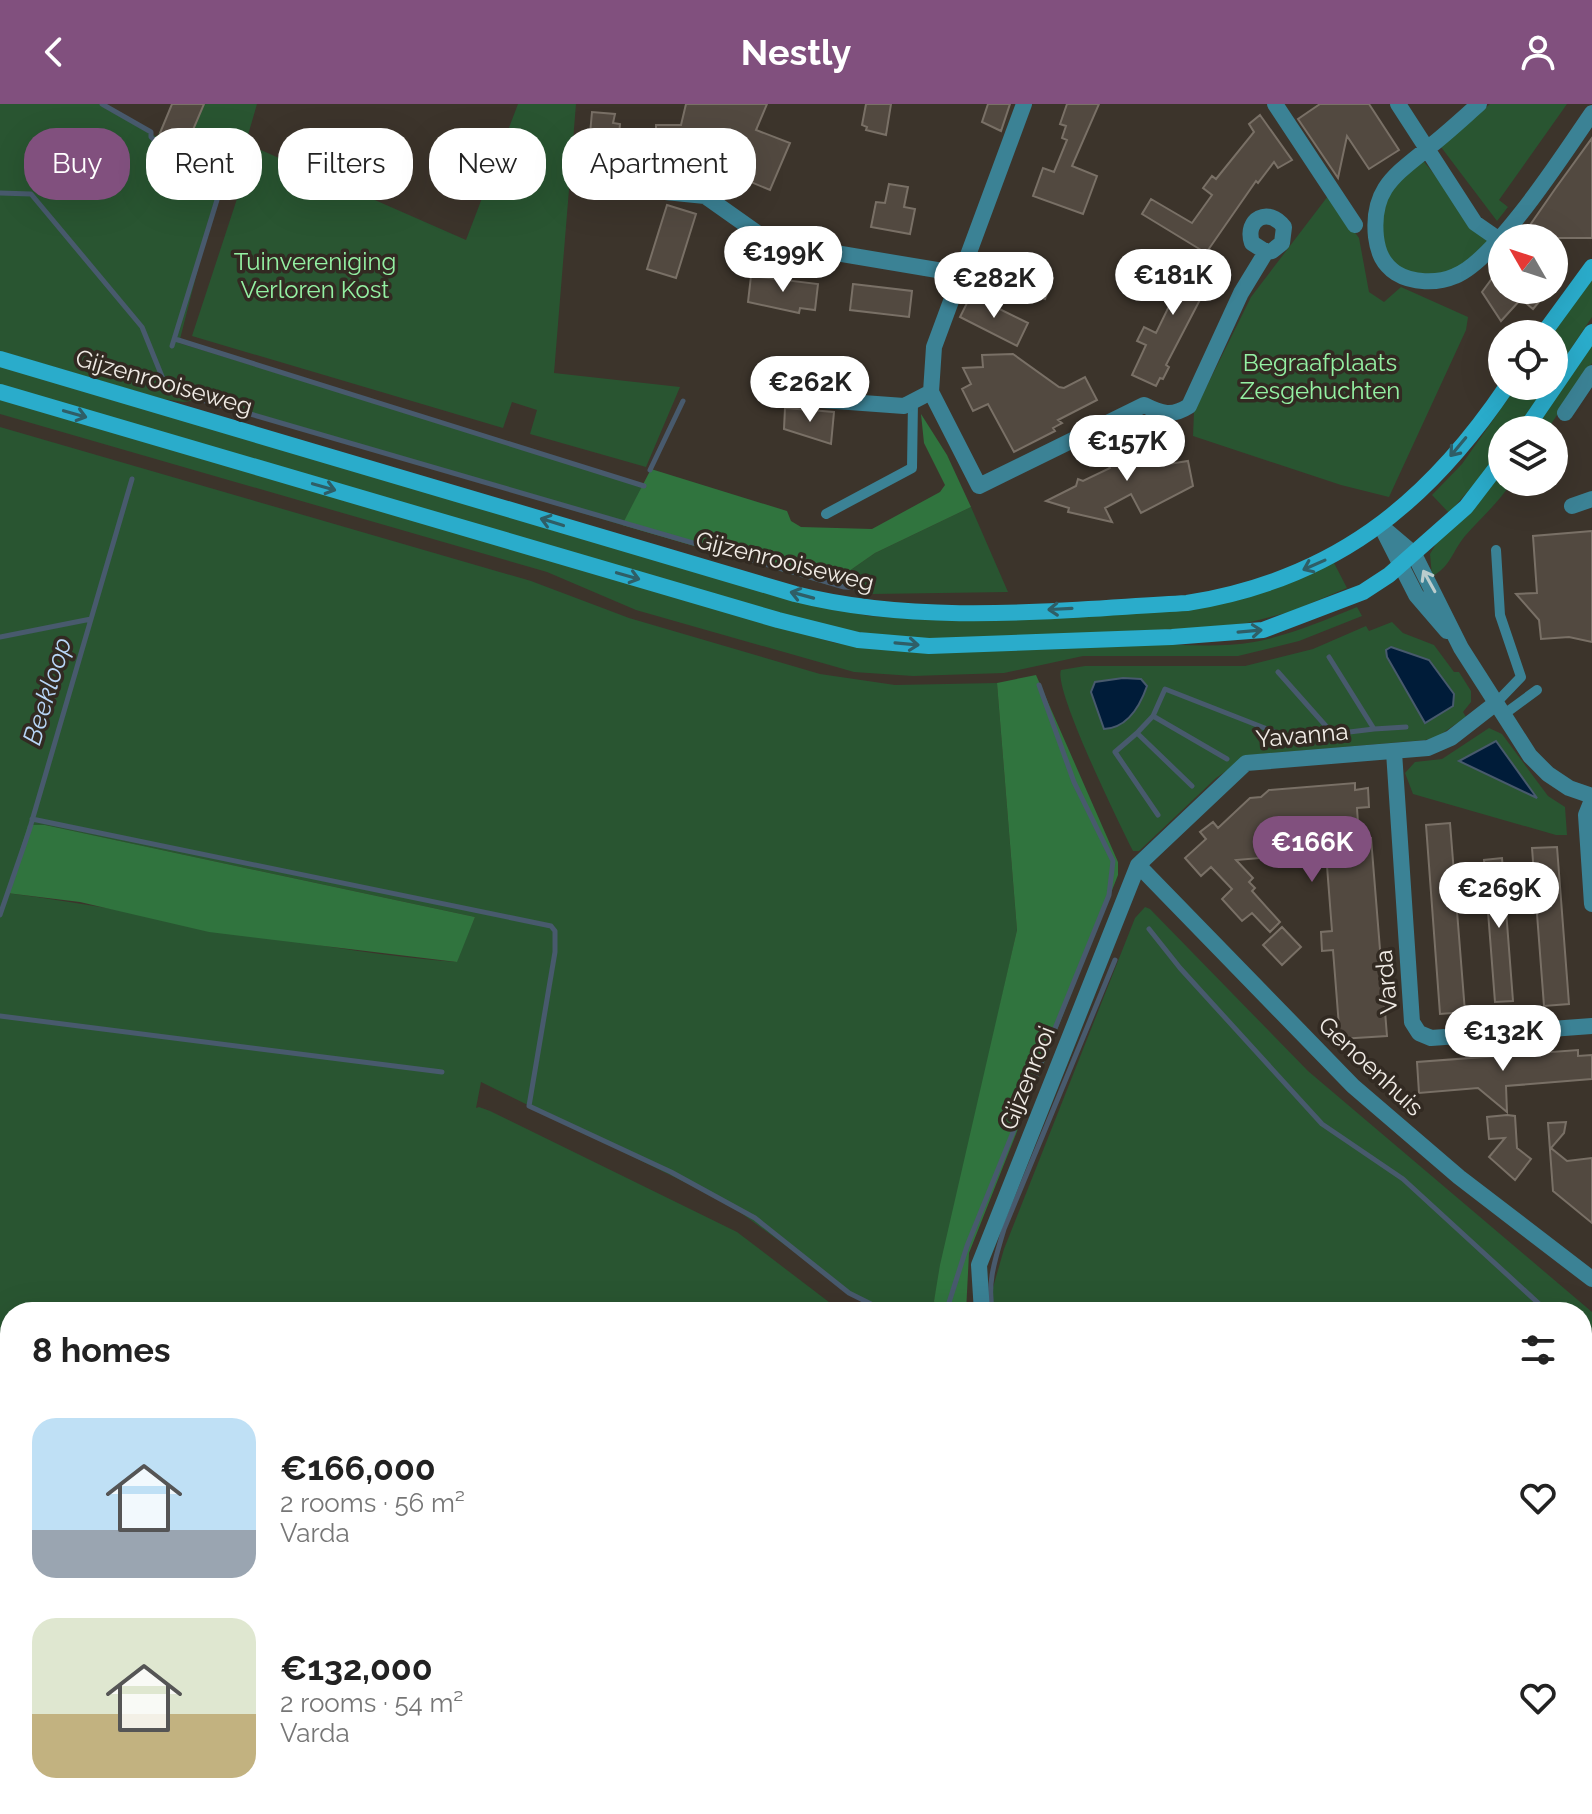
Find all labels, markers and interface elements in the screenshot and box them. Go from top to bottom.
icon: back [32,30,76,74]
icon: person [1516,30,1560,74]
text: Nestly [741,31,851,73]
chip: Buy [24,128,130,200]
chip: Rent [146,128,262,200]
chip: Filters [278,128,413,200]
chip: New [429,128,546,200]
chip: Apartment [562,128,756,200]
north arrow [1488,224,1568,304]
map controls [1488,224,1568,496]
pin: €199K [727,226,839,294]
text: €199K [742,237,824,267]
park label: Tuinvereniging Verloren Kost [234,247,396,304]
pin: €181K [1117,249,1229,317]
pin: €282K [938,252,1050,320]
text: €181K [1133,260,1213,290]
text: €282K [952,263,1036,293]
button: locate [1488,320,1568,400]
street label: Gijzenrooiseweg [72,343,256,421]
park label: Begraafplaats Zesgehuchten [1240,348,1400,405]
pin: €262K [754,356,866,424]
text: €262K [768,367,852,397]
one-way arrow [61,407,87,422]
pin: €157K [1071,415,1183,483]
button: layers [1488,416,1568,496]
text: €157K [1087,426,1167,456]
one-way arrow [1450,436,1468,456]
one-way arrow [311,480,337,495]
one-way arrow [540,514,566,529]
street label: Gijzenrooiseweg [693,525,877,597]
one-way arrow [1302,558,1326,573]
one-way arrow [614,569,640,584]
one-way arrow [1420,570,1436,593]
one-way arrow [789,587,815,602]
one-way arrow [1047,602,1074,617]
one-way arrow [1236,623,1263,638]
water label: Beekloop [17,634,77,748]
one-way arrow [893,637,920,652]
street label: Yavanna [1255,717,1349,753]
pin: €166K [1256,816,1368,884]
text: €166K [1271,827,1353,857]
pin: €269K [1443,862,1555,930]
text: €269K [1457,873,1541,903]
street label: Varda [1369,949,1403,1015]
pin: €132K [1447,1005,1559,1073]
street label: Genoenhuis [1313,1010,1429,1122]
text: €132K [1463,1016,1543,1046]
street label: Gijzenrooi [993,1022,1061,1134]
icon: filters [1516,1328,1560,1372]
text: 8 homes [32,1330,171,1370]
text: €166,000 [280,1448,436,1488]
icon: home [96,1450,192,1546]
icon: heart [1516,1476,1560,1520]
text: 2 rooms · 56 m² [280,1488,465,1518]
text: Varda [280,1518,350,1548]
text: €132,000 [280,1648,433,1688]
icon: home [96,1650,192,1746]
icon: heart [1516,1676,1560,1720]
text: 2 rooms · 54 m² [280,1688,463,1718]
text: Varda [280,1718,350,1748]

